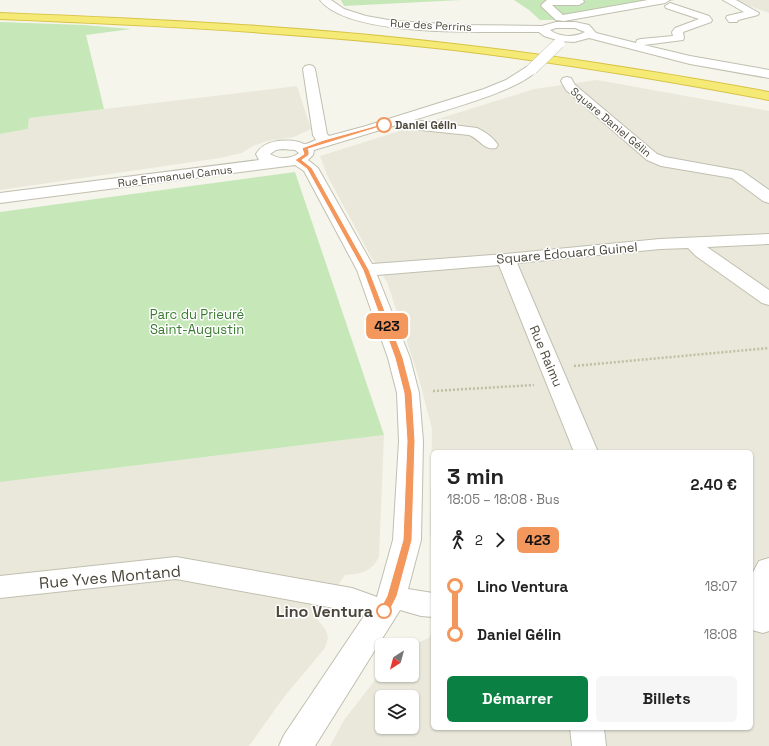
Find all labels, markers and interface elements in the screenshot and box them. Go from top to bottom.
street label: Rue des Perrins [390,16,472,34]
street label: Square Daniel Gélin [568,84,654,160]
marker: Daniel Gélin [376,117,392,133]
place label: Daniel Gélin [395,118,457,132]
street label: Rue Emmanuel Camus [117,162,233,190]
street label: Square Édouard Guinel [496,238,638,268]
park label: Parc du Prieuré Saint-Augustin [150,306,244,338]
line badge: 423 [364,313,410,339]
text: 423 [374,317,400,335]
street label: Rue Raimu [525,323,567,389]
text: 3 min [447,462,504,490]
text: 2.40 € [690,475,737,494]
text: 18:05 – 18:08 · Bus [447,491,560,508]
icon: walk [447,529,469,551]
icon: forward [489,529,511,551]
text: 423 [525,531,551,549]
text: 2 [475,532,483,549]
street label: Rue Yves Montand [38,560,182,594]
text: Lino Ventura [477,577,568,596]
text: 18:07 [705,578,737,595]
place label: Lino Ventura [276,601,373,622]
marker: Lino Ventura [376,603,392,619]
text: Daniel Gélin [477,625,561,644]
text: 18:08 [704,626,737,643]
north arrow [375,638,419,682]
map controls [375,638,419,734]
button: Démarrer [447,676,588,722]
button: Billets [596,676,737,722]
button: layers [375,690,419,734]

